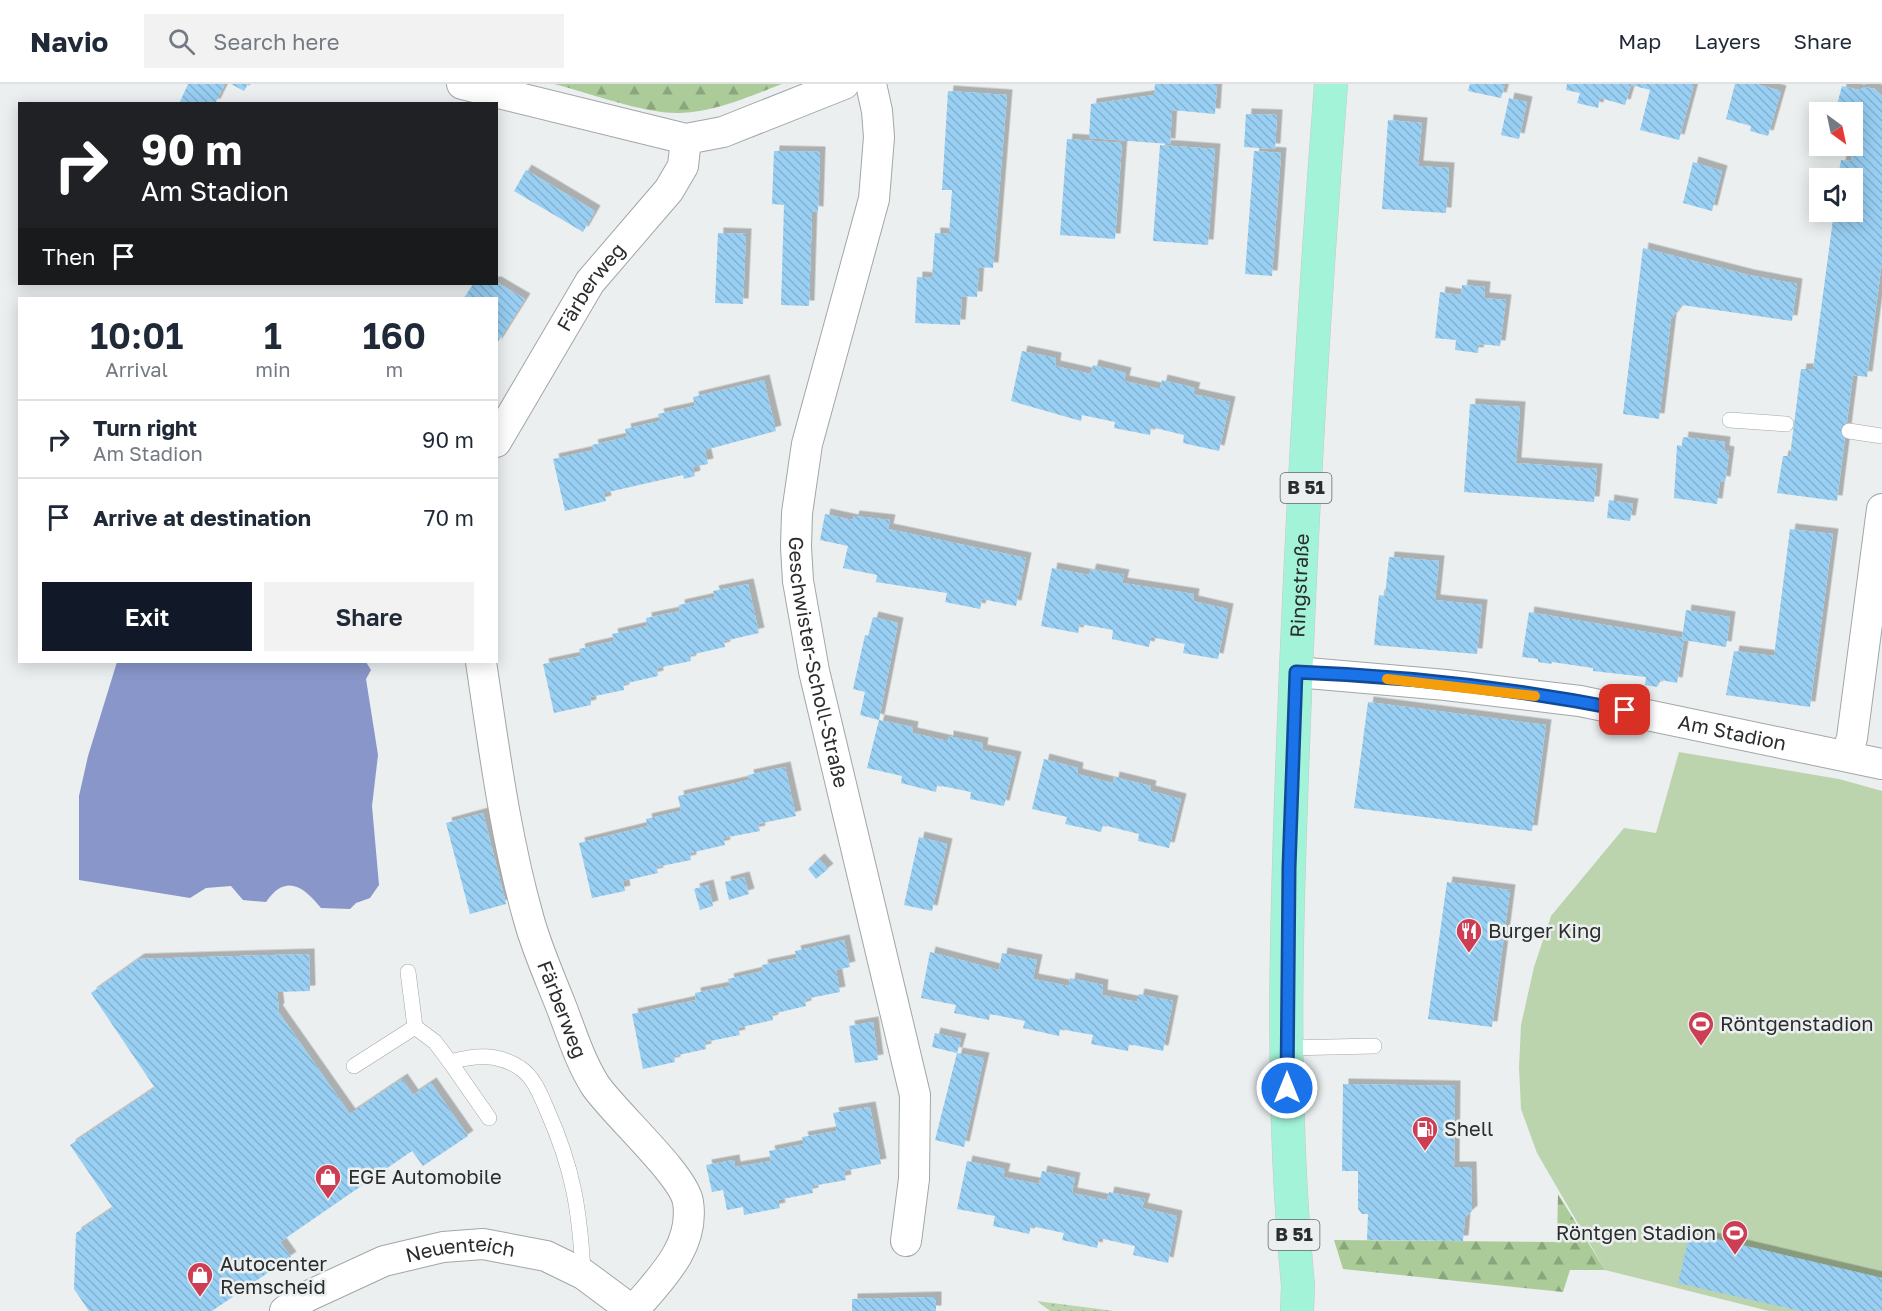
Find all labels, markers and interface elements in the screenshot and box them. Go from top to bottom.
search box [144,14,564,68]
text: Navio [30,25,108,58]
icon: search [165,25,198,58]
text: Search here [213,28,339,55]
text: Map [1618,28,1661,54]
text: Layers [1694,28,1761,54]
text: Share [1794,28,1852,54]
north arrow [1809,102,1863,156]
map controls [1809,102,1863,222]
text: 90 m [141,124,242,174]
icon: right [42,126,120,204]
button: sound [1809,168,1863,222]
text: Am Stadion [141,175,289,207]
street label: Färberweg [551,237,629,335]
icon: arrive [107,240,140,273]
text: Then [42,243,95,270]
text: 10:01 [90,314,183,357]
text: 1 [264,314,282,357]
text: 160 [362,314,426,357]
text: Arrival [105,357,168,381]
text: min [255,357,291,381]
text: m [385,357,403,381]
text: Turn right [93,414,197,441]
icon: right [42,423,75,456]
text: 90 m [422,426,474,453]
text: Am Stadion [93,441,203,465]
road number: B 51 [1280,473,1332,503]
icon: arrive [42,501,75,534]
text: Arrive at destination [93,504,311,531]
text: 70 m [424,504,474,531]
street label: Ringstraße [1284,533,1313,638]
street label: Geschwister-Scholl-Straße [785,536,854,790]
button: Exit [42,582,252,651]
button: Share [264,582,474,651]
pin [1599,684,1650,735]
icon: arrive [1608,693,1641,726]
street label: Am Stadion [1676,709,1789,755]
restaurant icon: Burger King [1454,916,1484,954]
place label: Burger King [1488,918,1602,942]
street label: Färberweg [533,957,593,1061]
sports icon: Röntgenstadion [1686,1009,1716,1047]
place label: Röntgenstadion [1720,1011,1874,1035]
position arrow [1255,1056,1319,1120]
fuel station icon: Shell [1410,1114,1440,1152]
place label: Shell [1444,1116,1494,1140]
shop icon: EGE Automobile [313,1162,343,1200]
place label: EGE Automobile [348,1164,502,1188]
sports icon: Röntgen Stadion [1720,1218,1750,1256]
road number: B 51 [1268,1220,1320,1250]
place label: Röntgen Stadion [1556,1220,1716,1244]
street label: Neuenteich [403,1231,517,1267]
place label: Autocenter Remscheid [220,1251,327,1298]
shop icon: Autocenter Remscheid [185,1260,215,1298]

